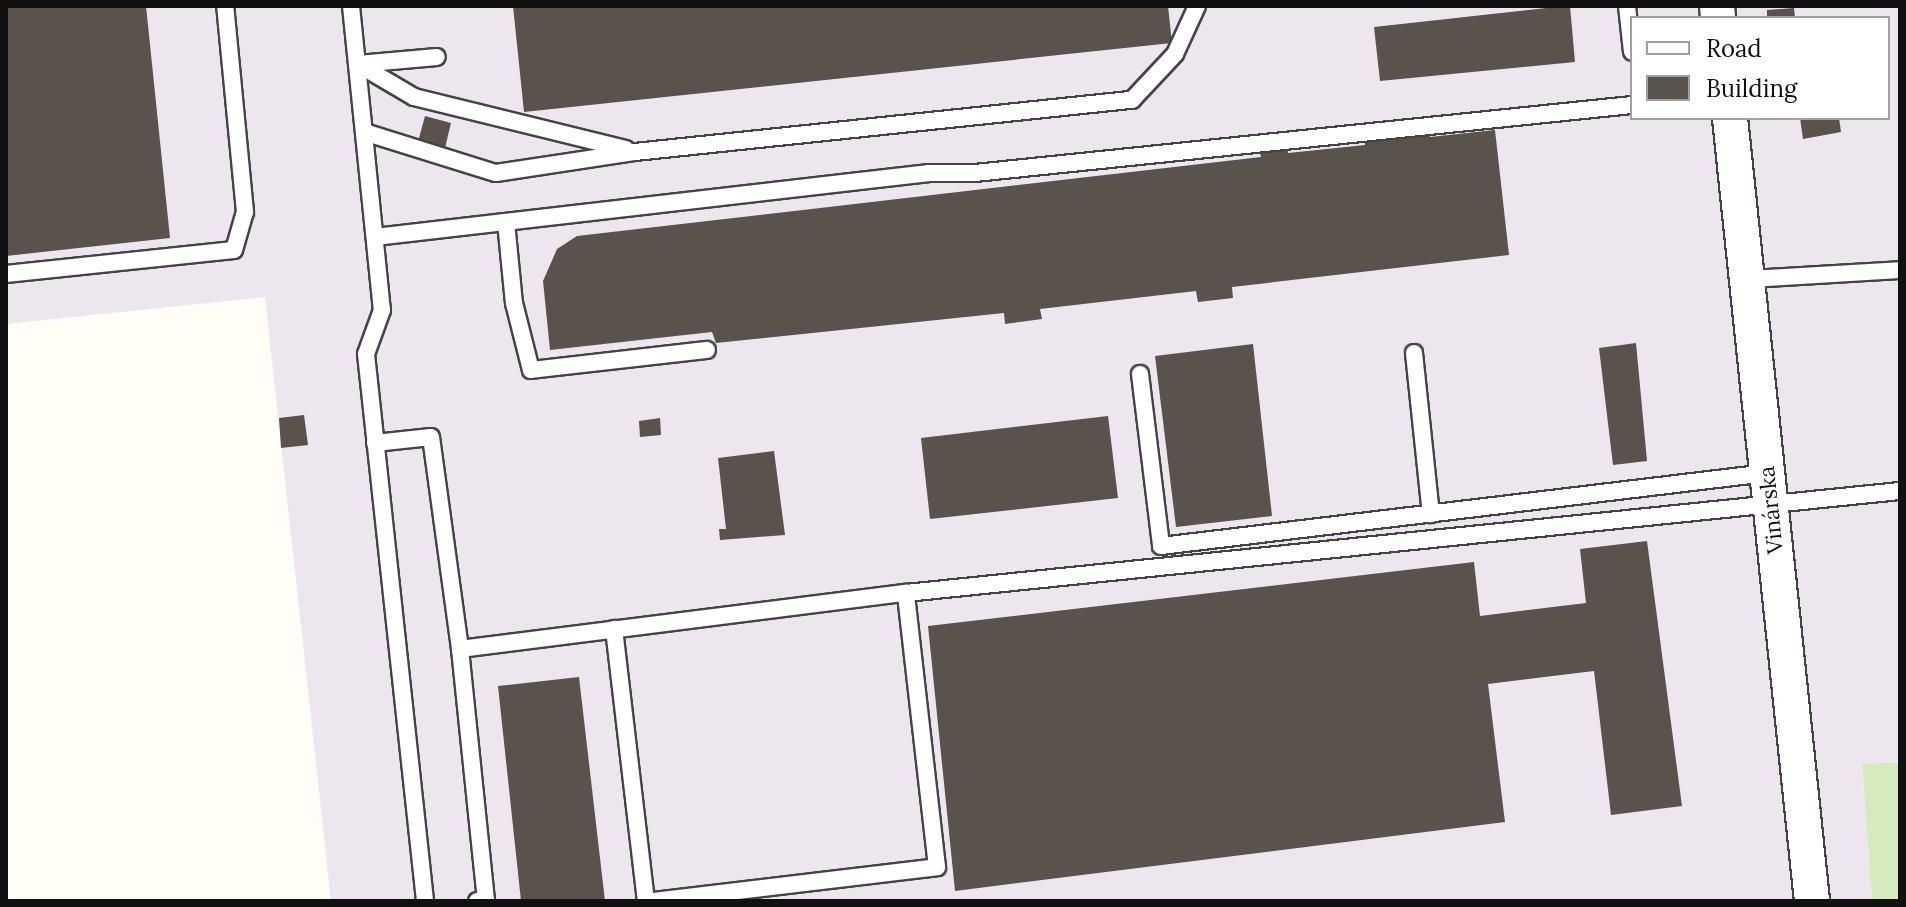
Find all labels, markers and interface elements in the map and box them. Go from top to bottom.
legend [1630,16,1890,120]
text: Road [1706,33,1762,64]
text: Building [1706,73,1797,104]
street label: Vinárska [1753,465,1789,555]

